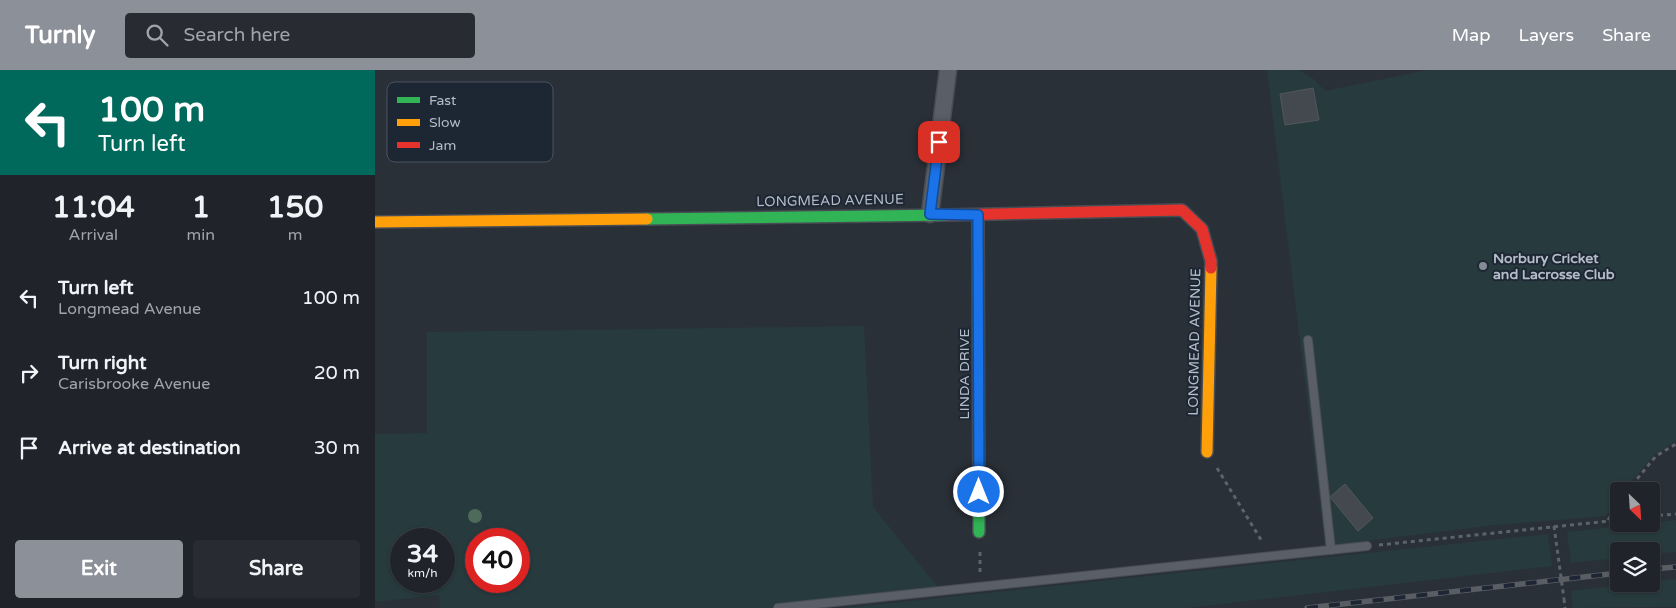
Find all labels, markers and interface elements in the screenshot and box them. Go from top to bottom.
search box [125,13,475,58]
text: Turnly [25,21,95,50]
icon: search [143,21,171,49]
text: Search here [183,24,290,46]
text: Map [1452,24,1491,46]
text: Layers [1519,24,1574,46]
text: Share [1602,24,1651,46]
legend [387,82,553,162]
text: 100 m [98,89,205,131]
icon: left [15,90,80,155]
text: Fast [429,92,457,109]
text: Slow [429,114,461,131]
pin [918,121,960,163]
icon: arrive [925,128,953,156]
text: Turn left [98,131,186,157]
text: Jam [429,137,456,154]
text: 11:04 [52,189,135,226]
text: 1 [191,189,210,226]
text: 150 [267,189,323,226]
street label: LONGMEAD AVENUE [756,191,904,210]
text: Arrival [69,225,118,245]
text: min [187,225,215,245]
text: m [288,225,302,245]
place label: Norbury Cricket and Lacrosse Club [1493,250,1615,283]
marker: Norbury Cricket and Lacrosse Club [1477,260,1489,272]
street label: LONGMEAD AVENUE [1185,268,1204,416]
text: Turn left [58,277,134,299]
icon: left [15,284,43,312]
text: 100 m [302,287,360,309]
text: Longmead Avenue [58,299,201,319]
street label: LINDA DRIVE [956,329,973,419]
text: Turn right [58,352,146,374]
icon: right [15,359,43,387]
text: 20 m [314,362,360,384]
text: Carisbrooke Avenue [58,374,210,394]
icon: arrive [15,434,43,462]
text: Arrive at destination [58,437,241,459]
text: 30 m [314,437,360,459]
position arrow [952,465,1004,517]
north arrow [1610,482,1660,532]
map controls [1610,482,1660,592]
speed limit sign: 40 [465,528,530,593]
text: 34 [407,539,438,569]
button: Exit [15,540,183,598]
button: Share [193,540,360,598]
button: layers [1610,542,1660,592]
text: km/h [407,566,438,580]

